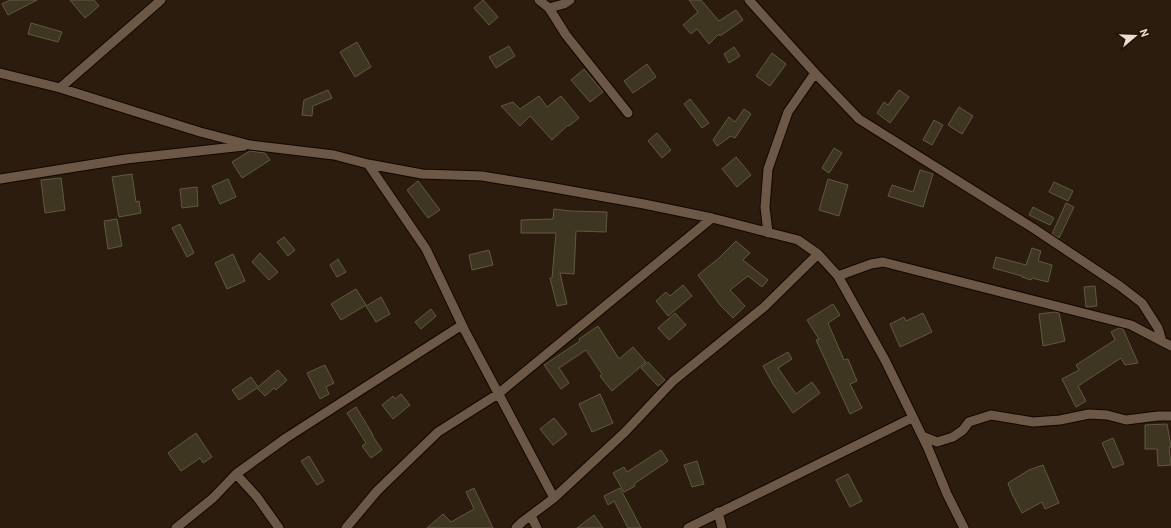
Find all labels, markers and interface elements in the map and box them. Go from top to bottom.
north arrow [1115,16,1155,56]
text: N [1137,27,1152,38]

